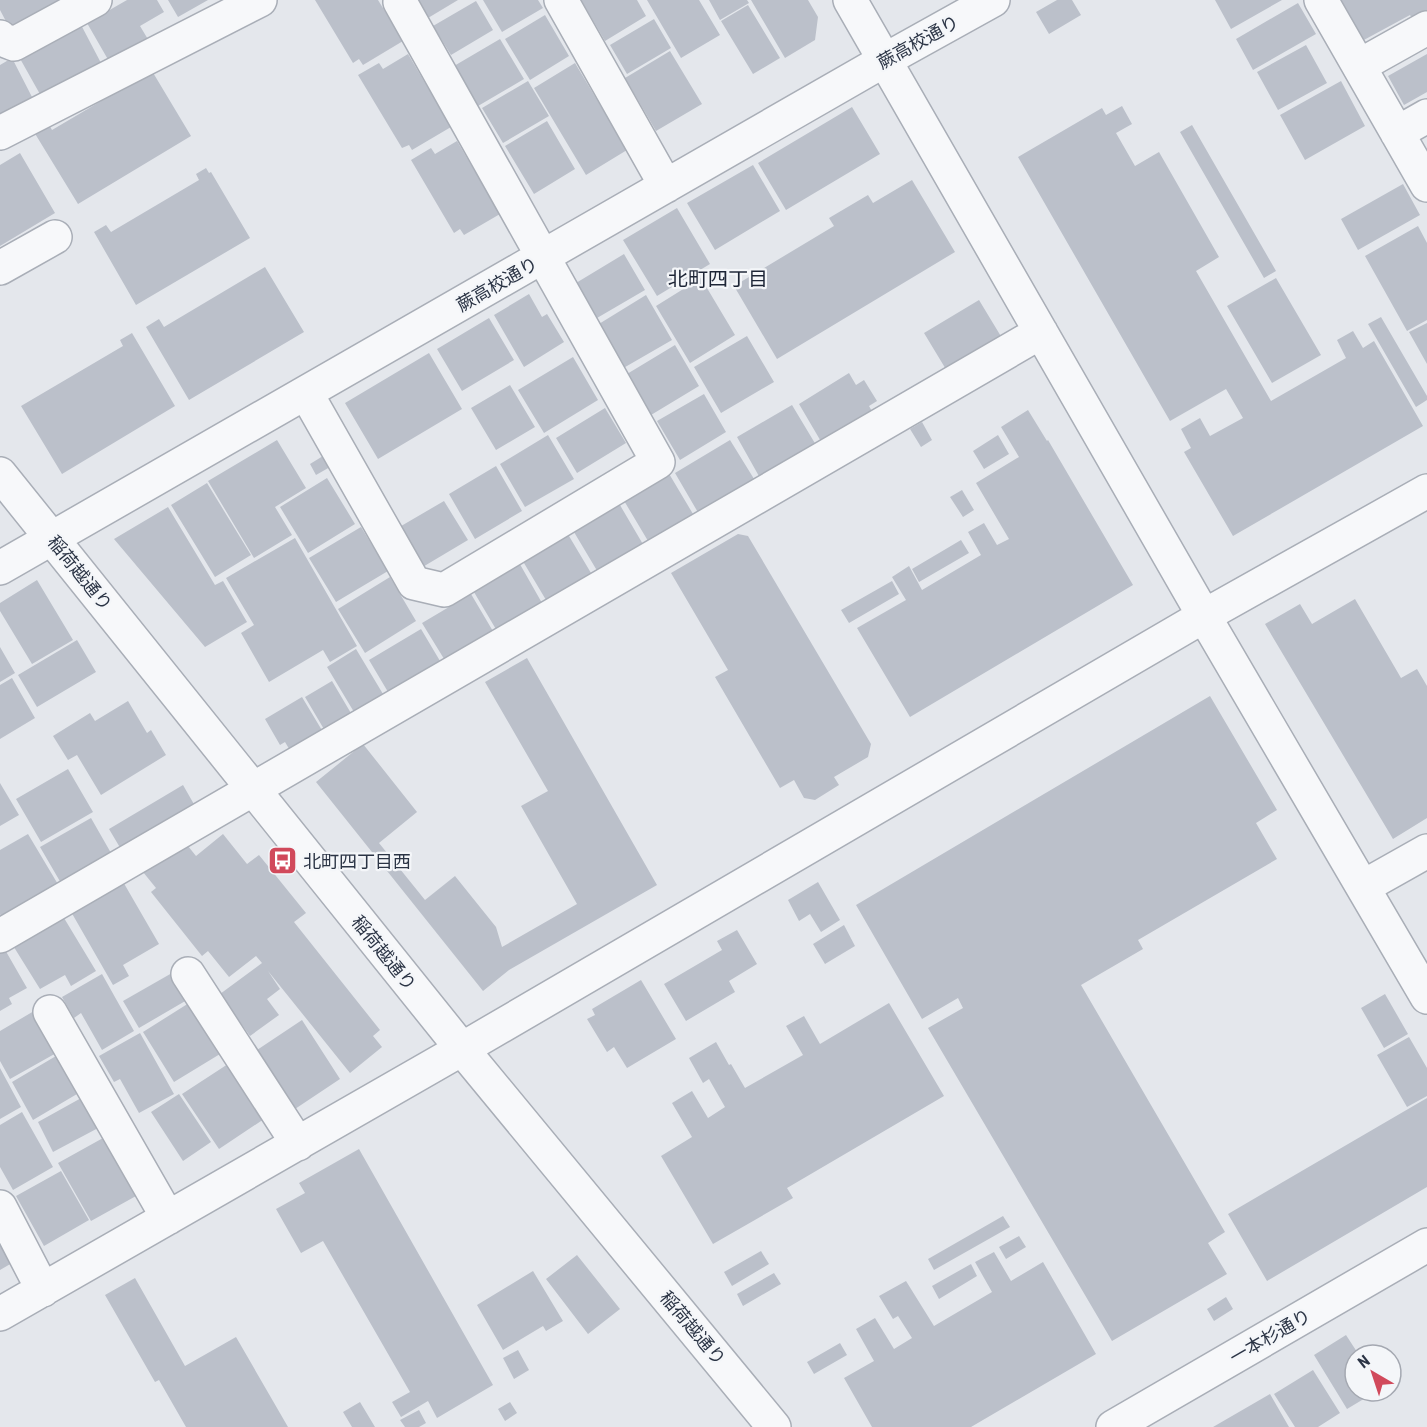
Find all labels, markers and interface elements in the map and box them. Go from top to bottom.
street label: 蕨高校通り [874,11,962,73]
street label: 蕨高校通り [453,252,541,316]
district label: 北町四丁目 [668,267,768,291]
street label: 稲荷越通り [44,531,116,615]
bus stop icon: 北町四丁目西 [266,845,298,877]
place label: 北町四丁目西 [303,851,411,872]
street label: 稲荷越通り [348,911,420,995]
street label: 稲荷越通り [656,1287,730,1369]
street label: 一本杉通り [1226,1304,1314,1368]
north arrow [1343,1343,1403,1403]
text: N [1354,1351,1374,1372]

